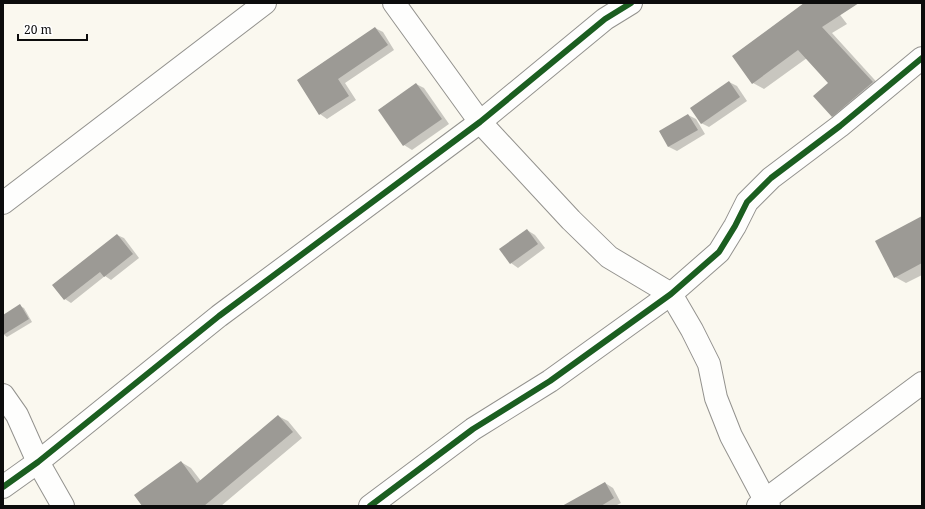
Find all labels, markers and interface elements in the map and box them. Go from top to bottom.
scale bar [18,16,87,42]
text: 20 m [24,21,52,38]

